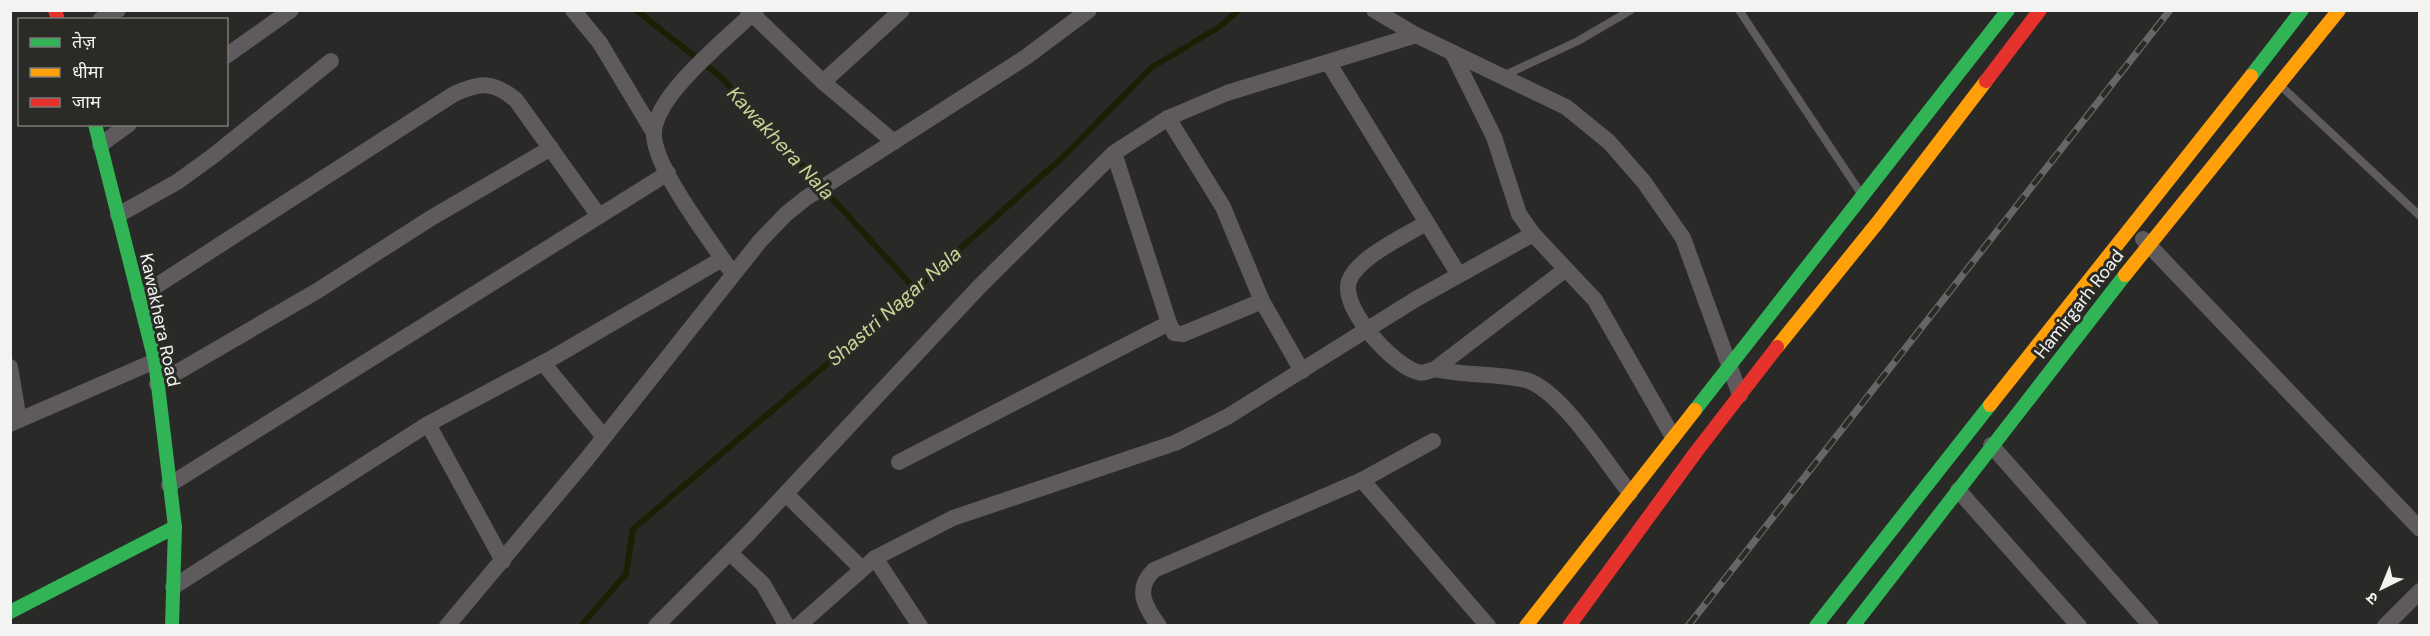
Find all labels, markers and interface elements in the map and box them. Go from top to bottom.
legend [18,18,228,126]
text: तेज़ [72,30,96,54]
text: धीमा [72,60,103,84]
water label: Kawakhera Nala [722,81,840,205]
text: जाम [72,90,102,114]
water label: Shastri Nagar Nala [821,240,967,372]
street label: Hamirgarh Road [2029,244,2129,364]
street label: Kawakhera Road [134,251,186,389]
north arrow [2352,558,2412,618]
text: उ [2361,587,2383,609]

